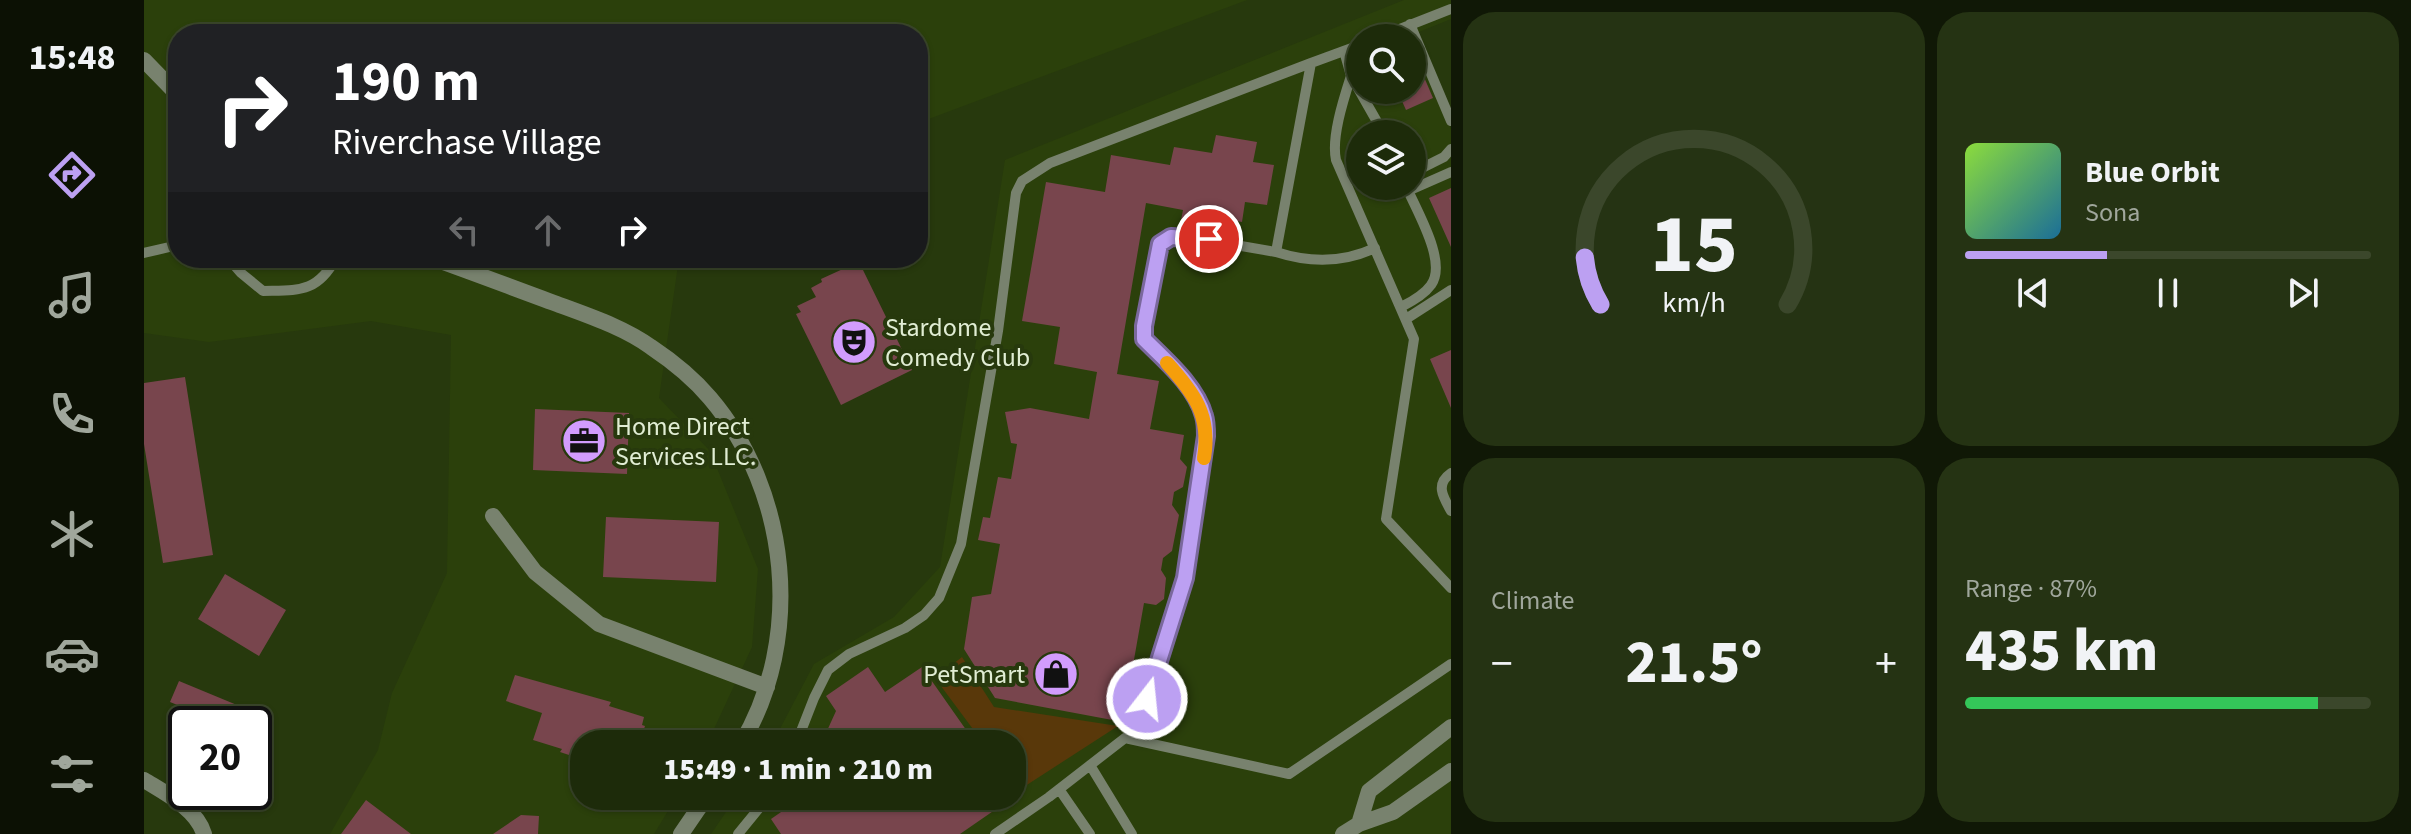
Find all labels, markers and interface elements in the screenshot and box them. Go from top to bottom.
map controls [1346,24,1426,200]
button: search [1346,24,1426,104]
text: 15:48 [29,32,115,83]
text: 190 m [332,43,480,122]
icon: right [200,56,304,160]
text: Riverchase Village [332,117,602,168]
button: layers [1346,120,1426,200]
icon: directions [44,147,100,203]
text: Blue Orbit [2085,151,2220,194]
text: 15 [1650,185,1738,303]
text: Sona [2085,194,2140,231]
pin [1175,205,1243,273]
icon: left [442,208,486,252]
icon: ahead [526,208,570,252]
icon: right [610,208,654,252]
icon: arrive [1187,217,1231,261]
icon: music [44,267,100,323]
icon: previous [2011,271,2055,315]
icon: pause [2146,271,2190,315]
icon: next [2281,271,2325,315]
text: km/h [1662,283,1726,323]
place label: Stardome Comedy Club [885,309,1030,376]
theatre icon: Stardome Comedy Club [830,318,878,366]
icon: phone [44,386,100,442]
place label: Home Direct Services LLC. [615,408,756,475]
office icon: Home Direct Services LLC. [560,417,608,465]
icon: climate [44,506,100,562]
text: Range · 87% [1965,570,2097,607]
text: Climate [1491,582,1575,619]
text: 435 km [1965,609,2158,694]
text: 21.5° [1626,621,1762,706]
icon: car [44,626,100,682]
text: − [1491,633,1513,696]
text: + [1875,633,1897,696]
shop icon: PetSmart [1032,650,1080,698]
place label: PetSmart [923,656,1025,693]
position arrow [1105,657,1189,741]
speed limit sign: 20 [168,706,272,810]
icon: filters [44,746,100,802]
text: 15:49 · 1 min · 210 m [663,748,933,791]

